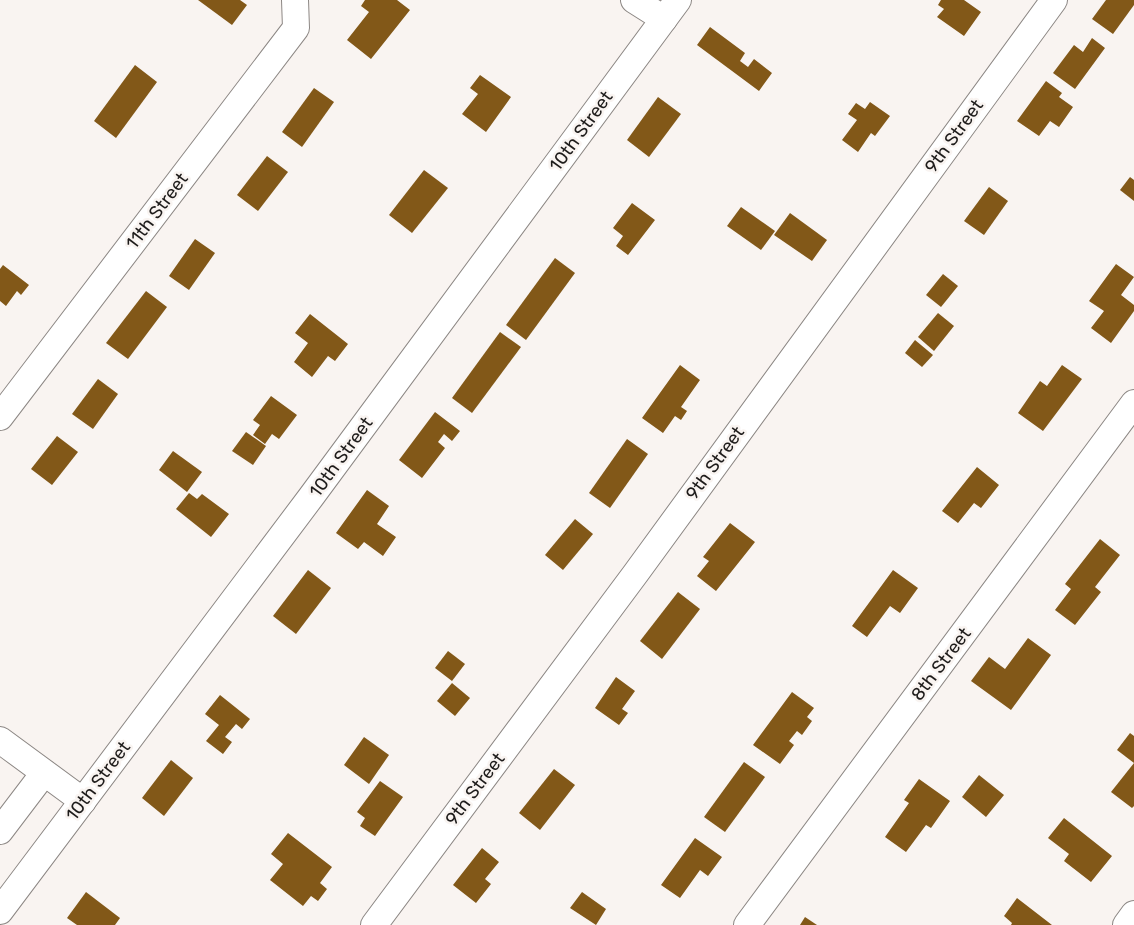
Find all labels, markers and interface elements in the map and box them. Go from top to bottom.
street label: 10th Street [545,87,617,175]
street label: 9th Street [920,95,988,177]
street label: 11th Street [121,168,193,254]
street label: 10th Street [305,413,377,501]
street label: 9th Street [681,422,749,504]
street label: 8th Street [906,623,976,705]
street label: 10th Street [61,737,135,825]
street label: 9th Street [441,748,509,830]

